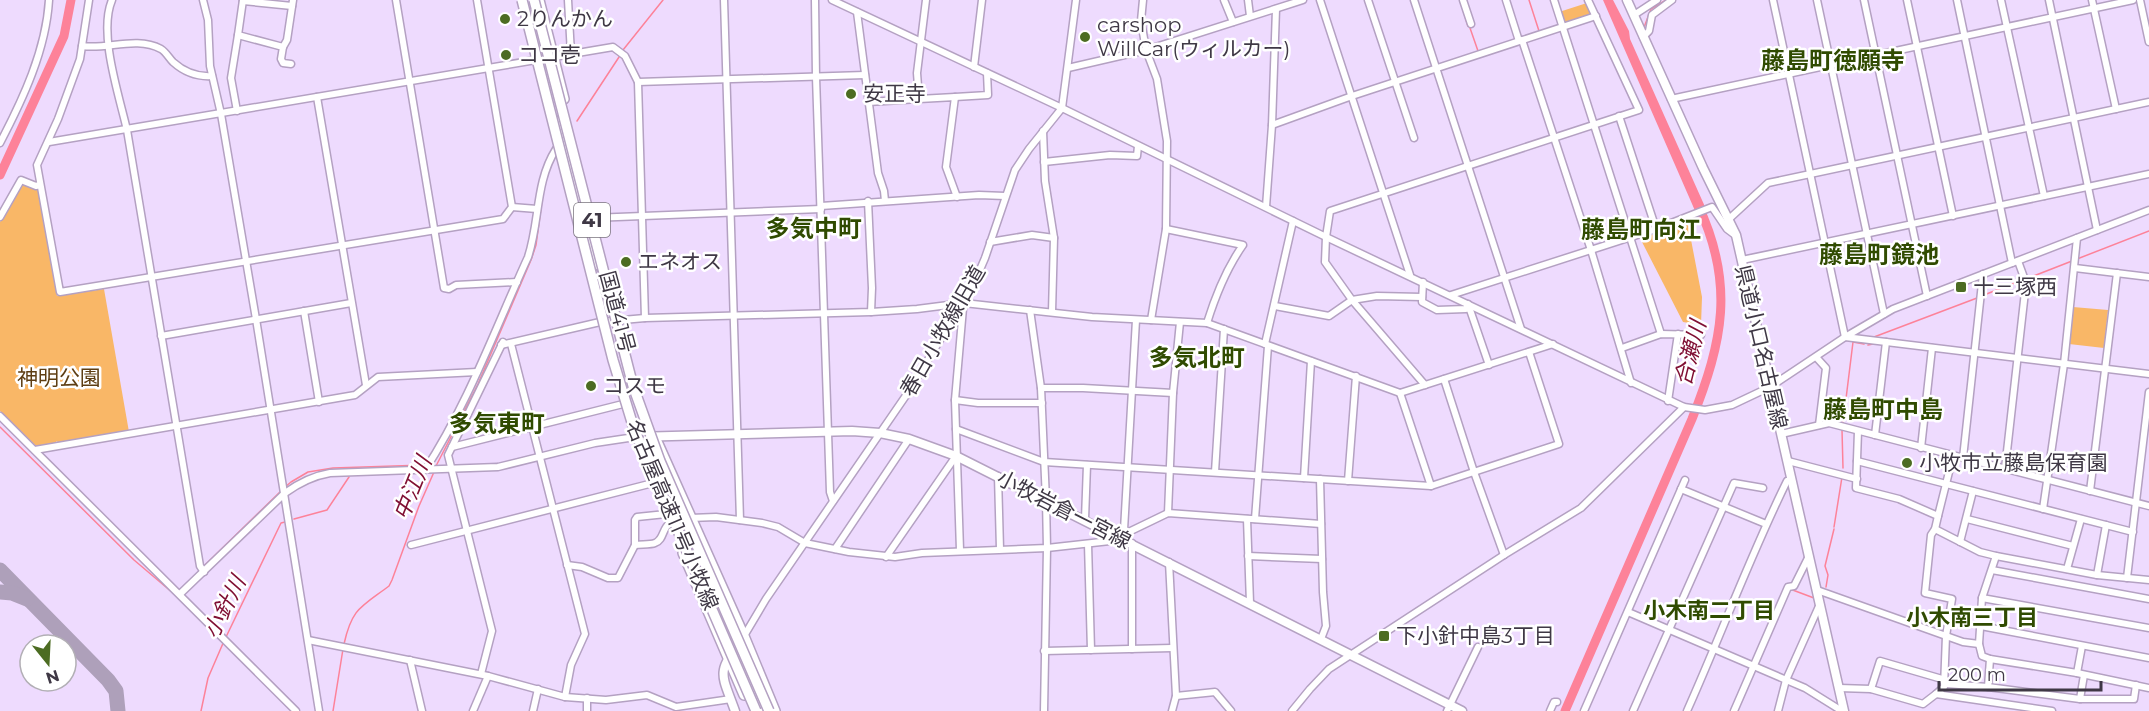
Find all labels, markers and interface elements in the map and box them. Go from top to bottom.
place label: 2りんかん [517,6,613,31]
marker: 2りんかん [498,12,512,26]
place label: carshop WillCar(ウィルカー) [1097,12,1290,61]
marker: carshop WillCar(ウィルカー) [1078,30,1092,44]
place label: ココ壱 [518,42,581,67]
district label: 藤島町徳願寺 [1761,46,1905,75]
marker: ココ壱 [499,48,513,62]
place label: 安正寺 [863,81,926,106]
marker: 安正寺 [844,87,858,101]
road number: 41 [574,203,610,237]
district label: 多気中町 [766,214,862,243]
district label: 藤島町向江 [1581,215,1701,244]
district label: 藤島町鏡池 [1819,240,1939,269]
place label: エネオス [638,249,722,274]
marker: エネオス [619,255,633,269]
street label: 春日小牧線旧道 [895,261,990,401]
street label: 県道小口名古屋線 [1730,262,1793,432]
street label: 国道41号 [595,268,640,356]
place label: 十三塚西 [1973,274,2057,299]
marker: 十三塚西 [1954,280,1968,294]
water label: 合瀬川 [1669,316,1712,388]
district label: 多気北町 [1149,343,1245,372]
park label: 神明公園 [17,365,101,390]
place label: コスモ [603,373,666,398]
marker: コスモ [584,379,598,393]
district label: 藤島町中島 [1823,395,1943,424]
district label: 多気東町 [449,409,545,438]
street label: 名古屋高速11号小牧線 [621,416,724,614]
place label: 小牧市立藤島保育園 [1919,450,2108,475]
water label: 中江川 [388,451,438,524]
marker: 小牧市立藤島保育園 [1900,456,1914,470]
street label: 小牧岩倉一宮線 [993,465,1135,554]
water label: 小針川 [197,570,252,643]
district label: 小木南二丁目 [1643,597,1775,624]
district label: 小木南三丁目 [1906,604,2038,631]
place label: 下小針中島3丁目 [1396,623,1555,648]
marker: 下小針中島3丁目 [1377,629,1391,643]
north arrow [18,633,78,693]
scale bar [1939,654,2101,692]
text: 200 m [1948,664,2006,686]
text: N [43,666,62,688]

